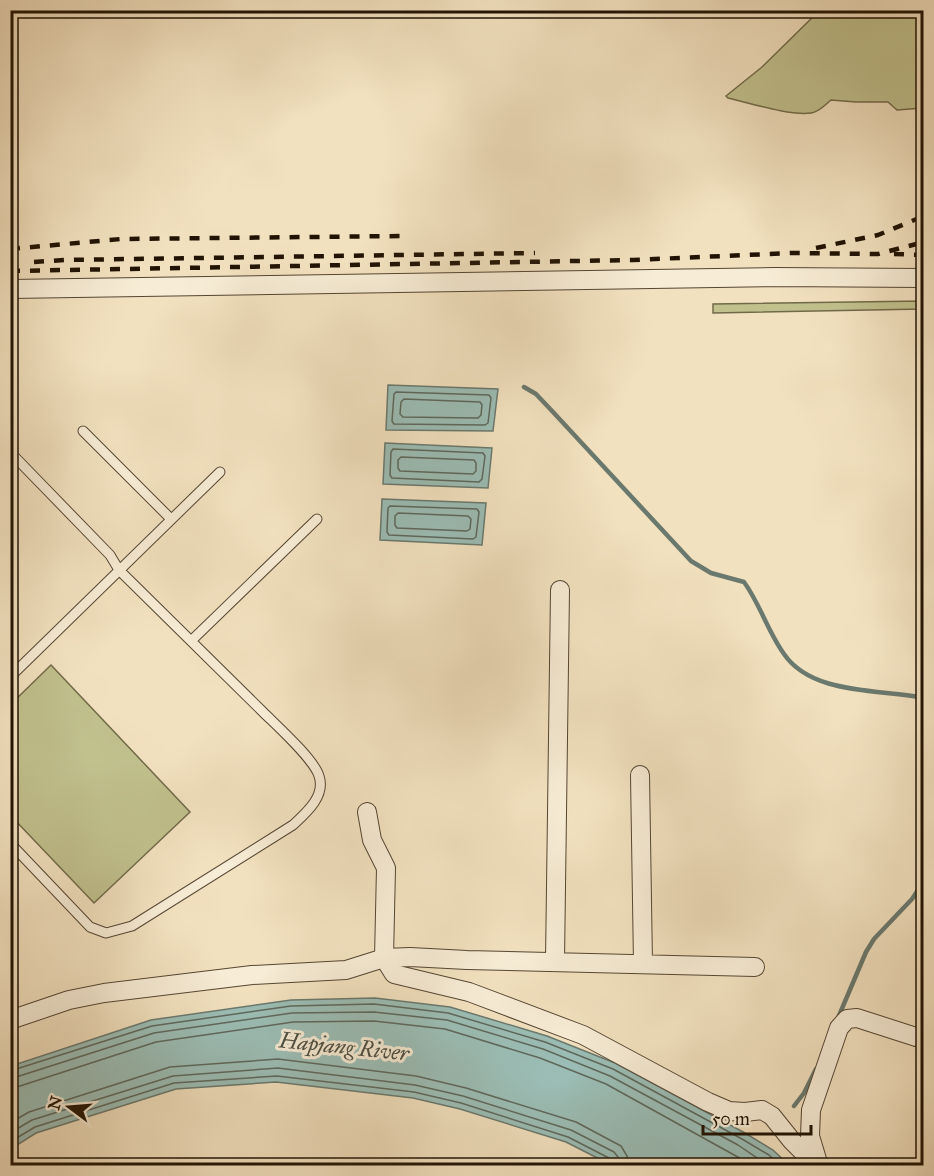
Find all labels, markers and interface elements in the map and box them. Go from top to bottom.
water label: Hapjang River [277,1026,412,1067]
north arrow [39,1077,99,1137]
text: N [44,1093,66,1112]
scale bar [703,1098,811,1136]
text: 50 m [712,1108,750,1130]

